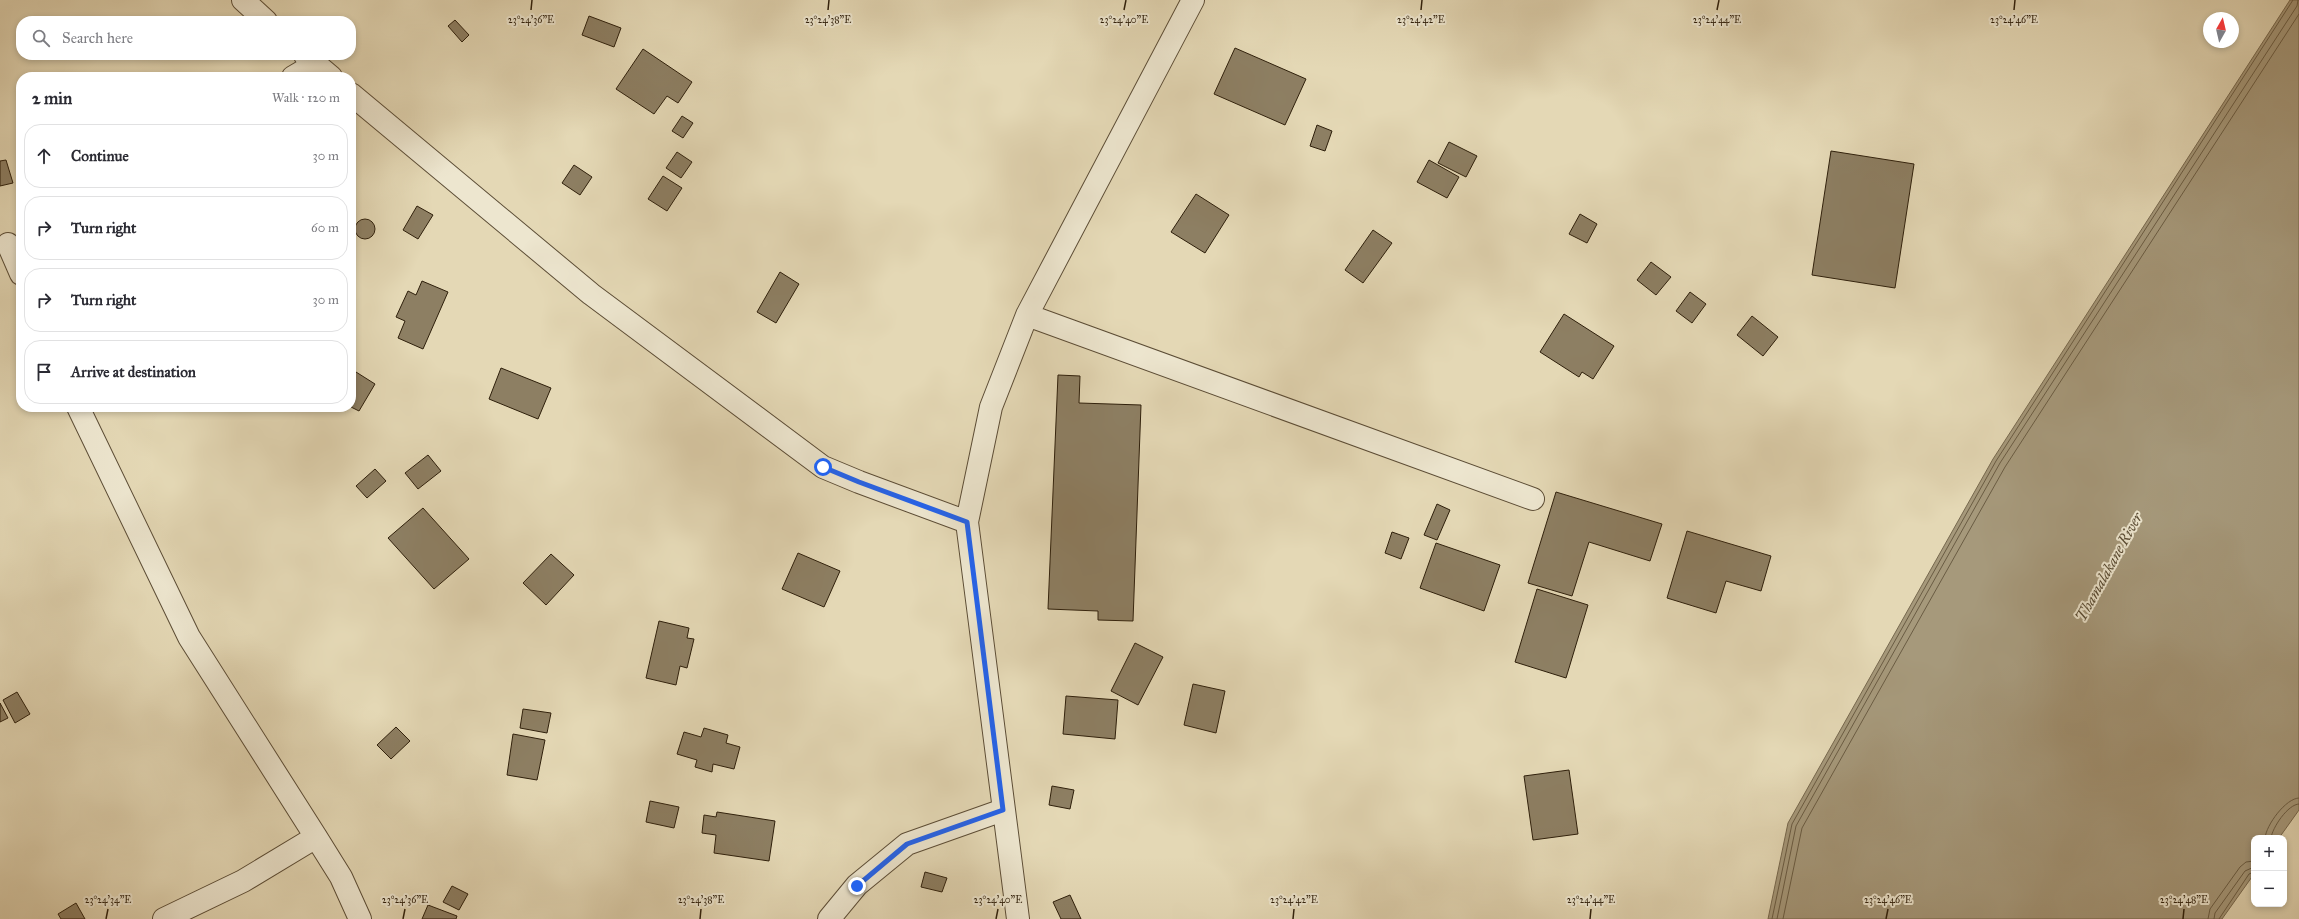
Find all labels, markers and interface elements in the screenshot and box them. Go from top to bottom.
north arrow [2203,12,2239,48]
text: 23°24'36"E [508,14,554,26]
text: 23°24'38"E [805,14,851,26]
text: 23°24'40"E [1100,14,1148,26]
text: 23°24'42"E [1397,14,1445,26]
text: 23°24'44"E [1693,14,1741,26]
text: 23°24'46"E [1990,14,2038,26]
search box [16,16,356,60]
icon: search [30,27,52,49]
text: Search here [62,29,133,47]
text: 2 min [32,88,72,109]
text: Walk · 120 m [272,90,340,106]
icon: ahead [33,145,55,167]
text: Continue [71,147,129,165]
text: 30 m [313,148,339,164]
icon: right [33,217,55,239]
text: Turn right [71,219,136,237]
text: 60 m [311,220,339,236]
icon: right [33,289,55,311]
text: Turn right [71,291,136,309]
text: 30 m [313,292,339,308]
icon: arrive [33,361,55,383]
text: Arrive at destination [71,363,196,381]
route start [814,458,832,476]
water label: Thamalakane River [2072,509,2147,624]
map controls [2251,835,2287,907]
button: + [2251,835,2287,871]
button: − [2251,871,2287,907]
route end [848,877,866,895]
text: 23°24'34"E [85,894,131,906]
text: 23°24'36"E [382,894,428,906]
text: 23°24'38"E [678,894,724,906]
text: 23°24'40"E [974,894,1022,906]
text: 23°24'42"E [1270,894,1318,906]
text: 23°24'44"E [1567,894,1615,906]
text: 23°24'46"E [1864,894,1912,906]
text: 23°24'48"E [2160,894,2208,906]

